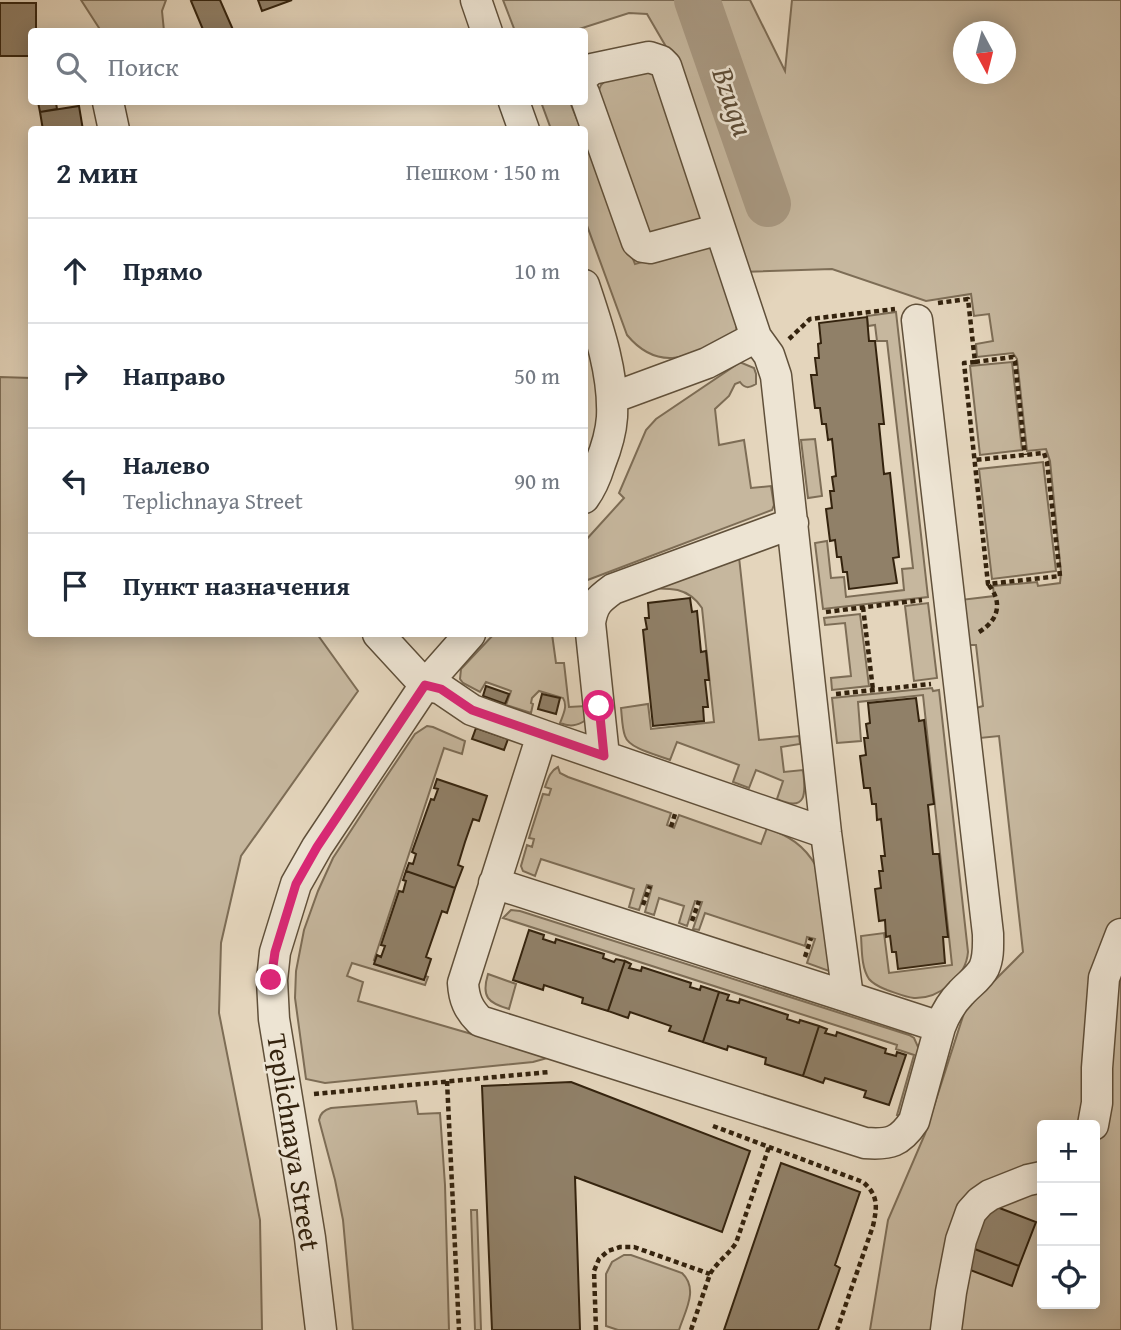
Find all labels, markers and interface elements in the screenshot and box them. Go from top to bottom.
north arrow [953,21,1016,84]
search box [28,28,588,105]
text: Поиск [108,47,179,86]
icon: search [52,48,90,86]
water label: Bzugu [701,60,766,142]
text: 2 мин [56,150,138,194]
text: Пешком · 150 m [406,155,560,188]
text: Прямо [123,251,203,290]
icon: ahead [56,252,94,290]
text: 10 m [514,254,560,287]
text: Направо [123,356,225,395]
icon: right [56,357,94,395]
text: 50 m [514,359,560,392]
text: Налево [123,445,210,484]
icon: left [56,462,94,500]
text: 90 m [514,464,560,497]
text: Teplichnaya Street [123,484,303,517]
text: Пункт назначения [123,566,350,605]
icon: arrive [56,567,94,605]
route start [583,690,614,721]
route end [255,964,286,995]
street label: Teplichnaya Street [257,1031,332,1253]
map controls [1037,1120,1100,1309]
button: + [1037,1120,1100,1183]
button: − [1037,1183,1100,1246]
button: locate [1037,1246,1100,1309]

